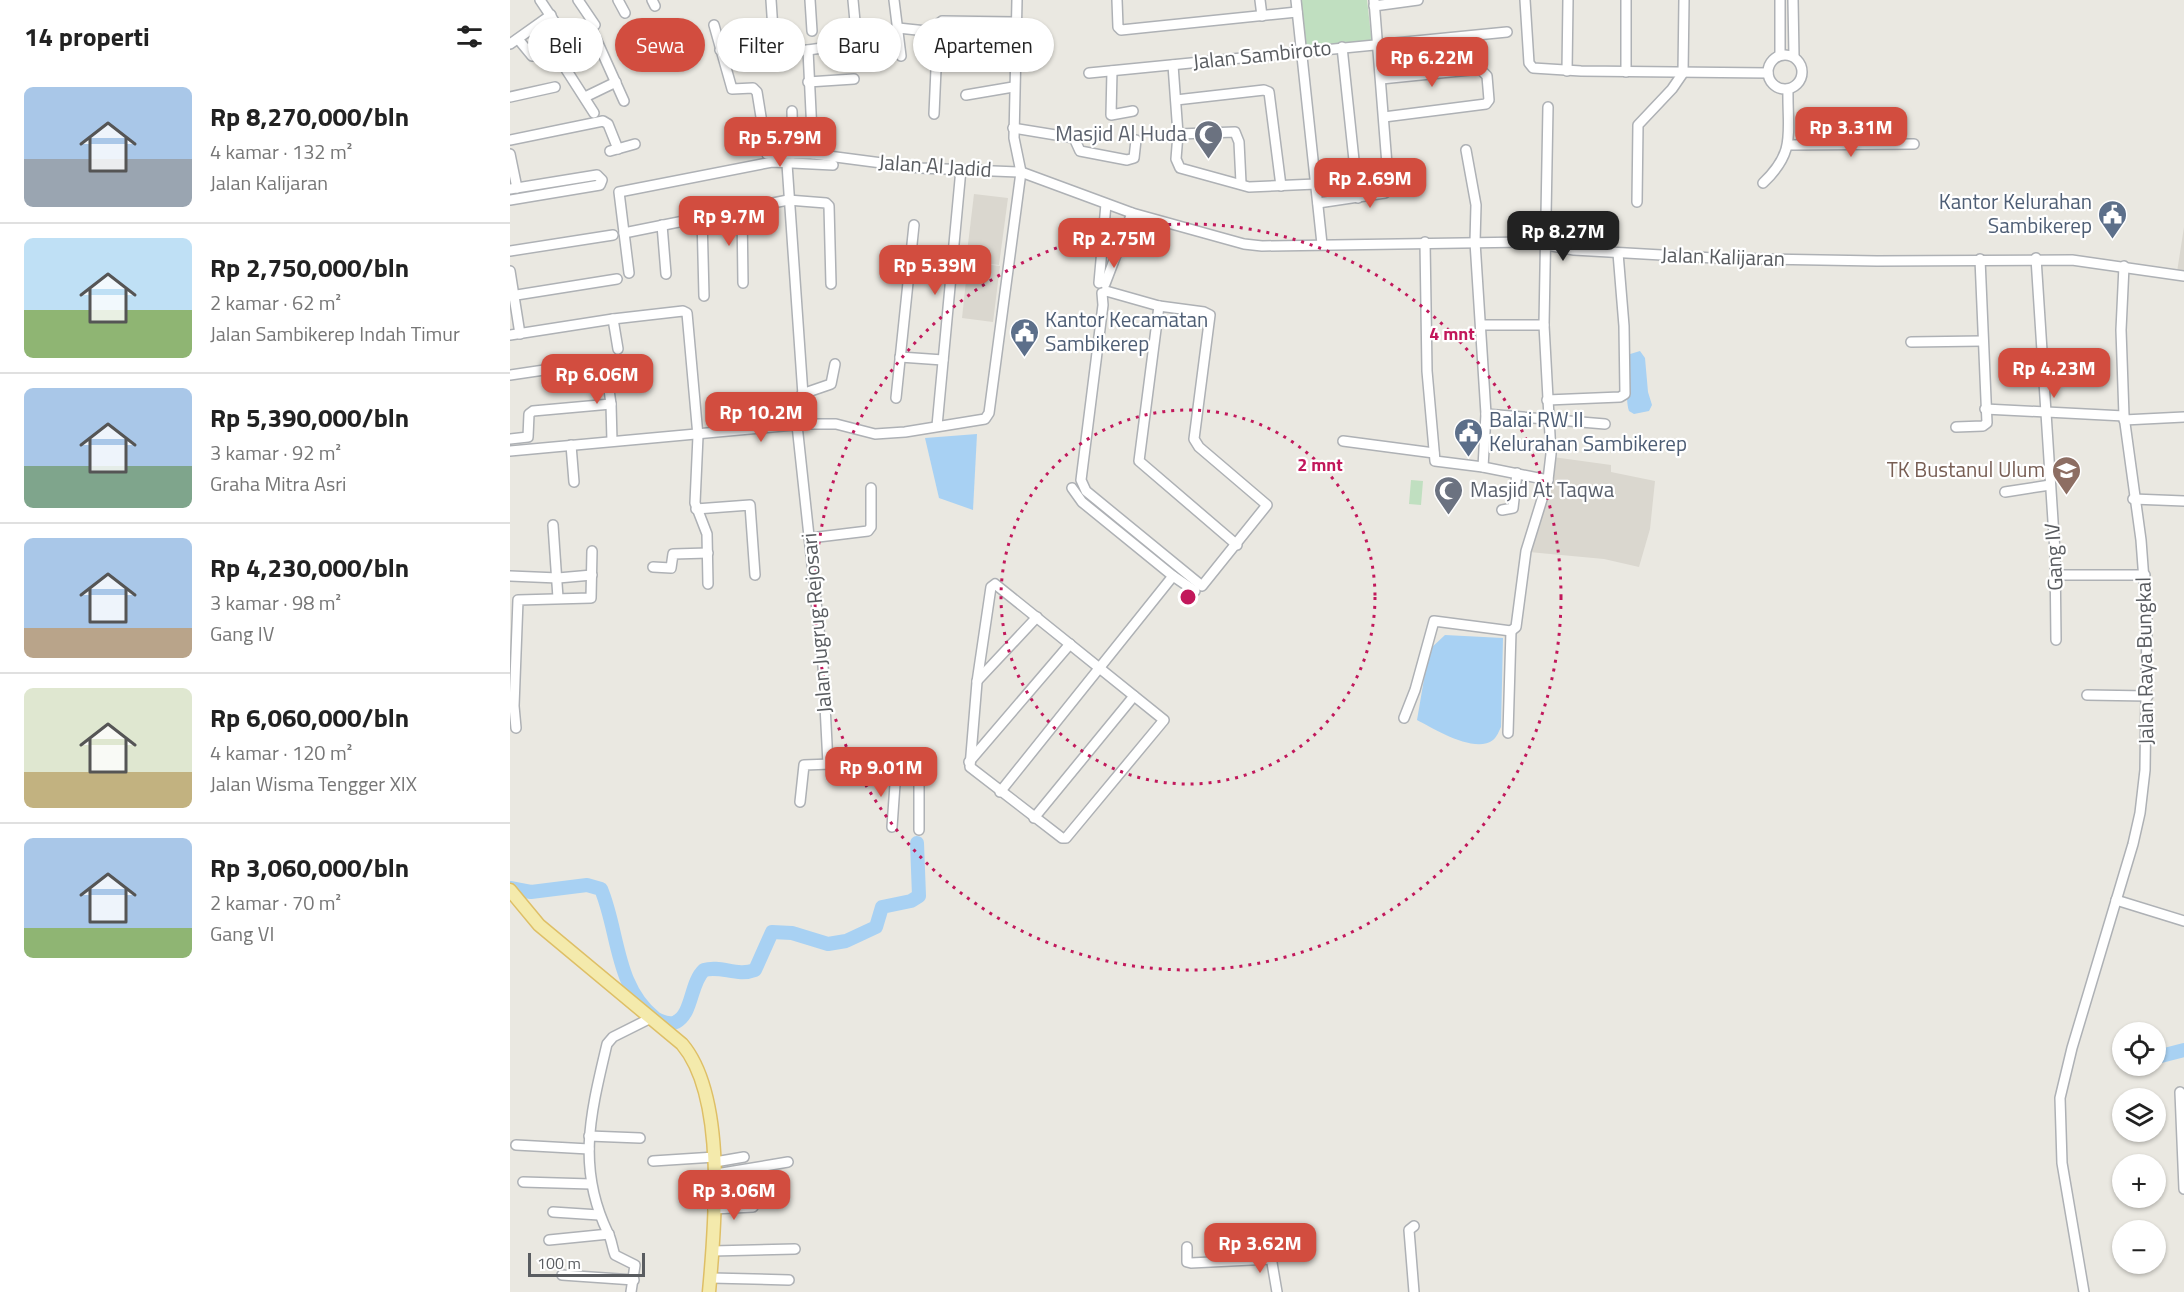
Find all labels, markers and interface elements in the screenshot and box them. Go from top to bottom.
text: 14 properti [24,17,150,56]
chip: Beli [528,18,603,72]
chip: Sewa [615,18,705,72]
chip: Filter [717,18,805,72]
chip: Baru [817,18,901,72]
chip: Apartemen [913,18,1054,72]
icon: filters [453,20,486,53]
street label: Jalan Sambiroto [1191,31,1333,77]
pin: Rp 6.22M [1370,37,1494,88]
text: Rp 6.22M [1390,41,1474,72]
text: Rp 8,270,000/bln [210,97,409,136]
pin: Rp 3.31M [1789,107,1913,158]
icon: home [72,111,144,183]
text: Rp 3.31M [1809,111,1893,142]
pin: Rp 5.79M [718,117,842,168]
place label: Masjid Al Huda [1055,117,1187,149]
mosque icon: Masjid Al Huda [1192,118,1224,160]
text: Rp 5.79M [738,121,822,152]
text: 4 kamar · 132 m² [210,136,352,167]
street label: Jalan Al Jadid [877,145,993,185]
pin: Rp 2.69M [1308,158,1432,209]
text: Rp 2.69M [1328,162,1412,193]
text: Jalan Kalijaran [210,167,328,198]
place label: Kantor Kelurahan Sambikerep [1939,185,2092,241]
pin: Rp 9.7M [674,196,784,247]
public building icon: Kantor Kelurahan Sambikerep [2097,198,2129,240]
text: Rp 9.7M [693,200,765,231]
pin: Rp 8.27M [1501,211,1625,262]
text: Rp 8.27M [1521,215,1605,246]
pin: Rp 2.75M [1052,218,1176,269]
text: Rp 2.75M [1072,222,1156,253]
street label: Jalan Kalijaran [1661,238,1786,274]
pin: Rp 5.39M [873,245,997,296]
text: Rp 2,750,000/bln [210,248,409,287]
text: Rp 5.39M [893,249,977,280]
icon: home [72,262,144,334]
text: 2 kamar · 62 m² [210,287,341,318]
place label: Kantor Kecamatan Sambikerep [1045,303,1208,359]
public building icon: Kantor Kecamatan Sambikerep [1008,316,1040,358]
text: Jalan Sambikerep Indah Timur [210,318,460,349]
text: 4 mnt [1429,320,1475,347]
pin: Rp 4.23M [1992,348,2116,399]
text: Rp 4.23M [2012,352,2096,383]
pin: Rp 6.06M [535,354,659,405]
text: Rp 6.06M [555,358,639,389]
pin: Rp 10.2M [699,392,823,443]
text: Rp 10.2M [719,396,803,427]
text: Rp 5,390,000/bln [210,398,409,437]
place label: Balai RW II Kelurahan Sambikerep [1489,403,1687,459]
icon: home [72,412,144,484]
public building icon: Balai RW II Kelurahan Sambikerep [1452,416,1484,458]
text: 3 kamar · 92 m² [210,437,341,468]
text: 2 mnt [1297,451,1343,478]
place label: TK Bustanul Ulum [1887,453,2045,485]
school or university icon: TK Bustanul Ulum [2050,454,2082,496]
text: Graha Mitra Asri [210,468,346,499]
place label: Masjid At Taqwa [1470,473,1615,505]
mosque icon: Masjid At Taqwa [1433,474,1465,516]
street label: Gang IV [2035,522,2071,592]
street label: Jalan Jugrug Rejosari [792,532,840,715]
text: Rp 4,230,000/bln [210,548,409,587]
icon: home [72,562,144,634]
street label: Jalan Raya Bungkal [2127,577,2161,745]
text: 3 kamar · 98 m² [210,587,341,618]
centre of rings [1178,587,1198,607]
text: Gang IV [210,618,274,649]
text: Rp 6,060,000/bln [210,698,409,737]
icon: home [72,712,144,784]
text: 4 kamar · 120 m² [210,737,352,768]
pin: Rp 9.01M [819,747,943,798]
text: Rp 9.01M [839,751,923,782]
text: Jalan Wisma Tengger XIX [210,768,417,799]
text: Rp 3,060,000/bln [210,848,409,887]
icon: home [72,862,144,934]
text: 2 kamar · 70 m² [210,887,341,918]
text: Gang VI [210,918,274,949]
map controls [2112,1022,2166,1274]
button: locate [2112,1022,2166,1076]
button: layers [2112,1088,2166,1142]
button: + [2112,1154,2166,1208]
pin: Rp 3.06M [672,1170,796,1221]
text: Rp 3.06M [692,1174,776,1205]
button: − [2112,1220,2166,1274]
pin: Rp 3.62M [1198,1223,1322,1274]
text: Rp 3.62M [1218,1227,1302,1258]
scale bar [528,1250,645,1278]
text: 100 m [537,1251,581,1275]

